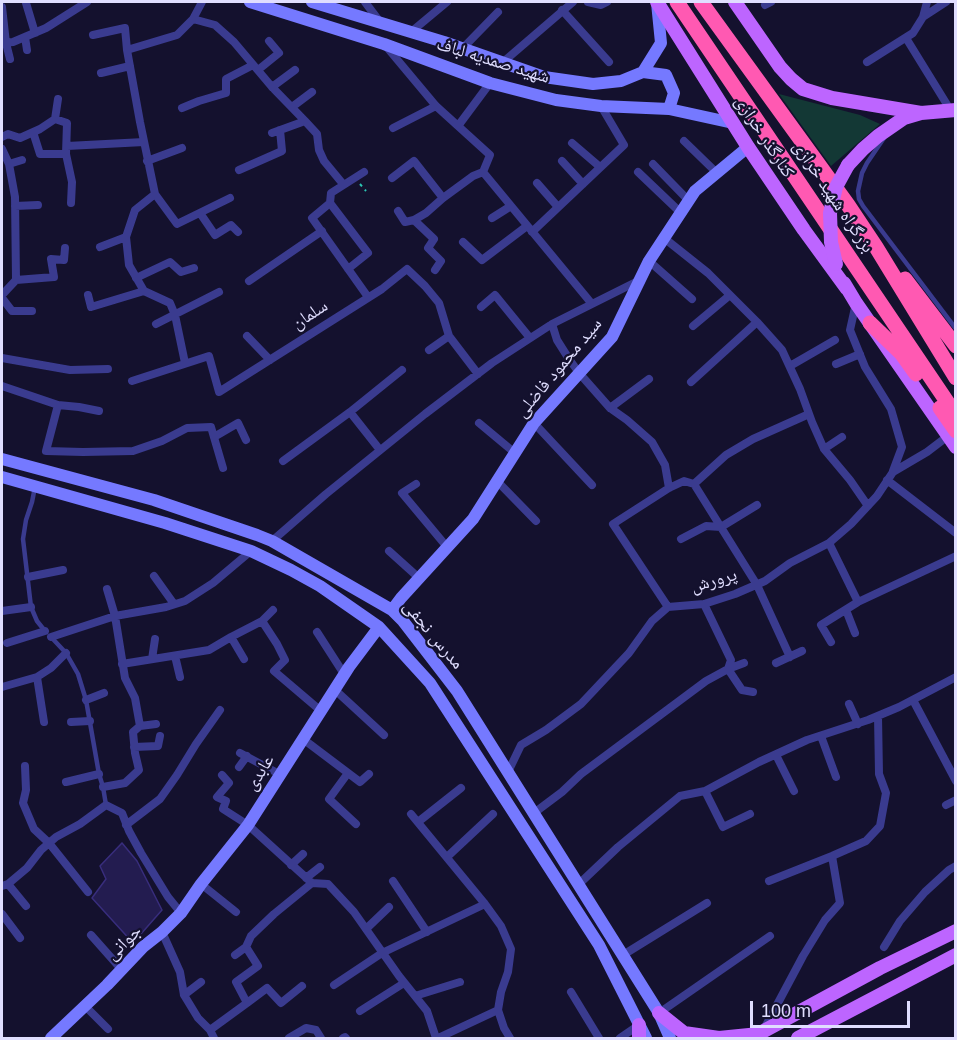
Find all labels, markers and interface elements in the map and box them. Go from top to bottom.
street label: شهید صمدیه لباف [434,34,552,88]
street label: کنارگذر خرازی [730,92,798,182]
street label: بزرگراه شهید خرازی [788,137,878,257]
street label: سلمان [288,295,332,335]
street label: سید محمود فاضلی [511,314,607,422]
street label: پرورش [688,564,740,598]
street label: مدرس نجفی [398,596,468,674]
street label: عابدی [241,751,279,795]
street label: جوانی [102,921,146,965]
scale bar [753,989,914,1027]
text: 100 m [761,1001,811,1021]

